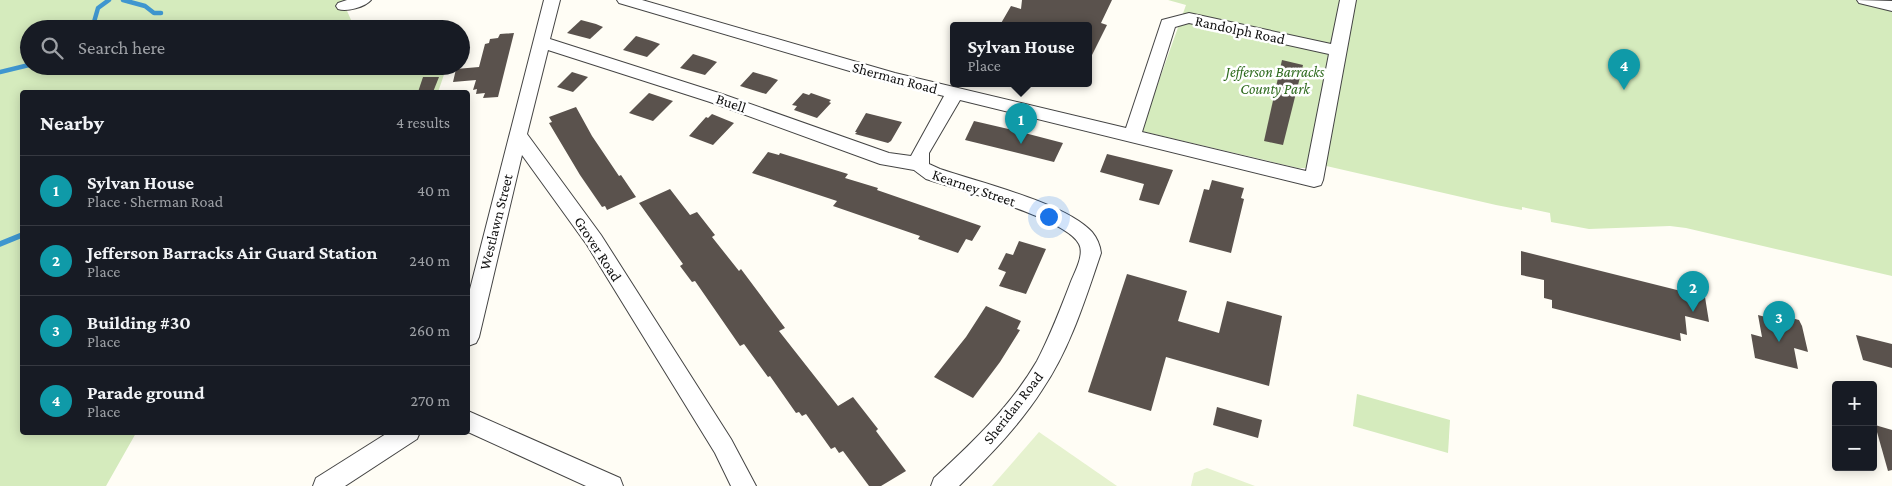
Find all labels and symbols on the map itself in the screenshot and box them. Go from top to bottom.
street label: Randolph Road [1193,13,1287,48]
pin: 4 [1608,49,1640,90]
street label: Sherman Road [851,59,939,97]
park label: Jefferson Barracks County Park [1223,64,1325,98]
street label: Buell [714,90,748,116]
pin: 1 [1005,103,1037,144]
street label: Kearney Street [930,166,1019,211]
street label: Westlawn Street [476,171,516,272]
your location [1036,204,1062,230]
street label: Grover Road [571,214,625,284]
pin: 2 [1677,271,1709,312]
pin: 3 [1763,301,1795,342]
street label: Sheridan Road [980,369,1046,447]

